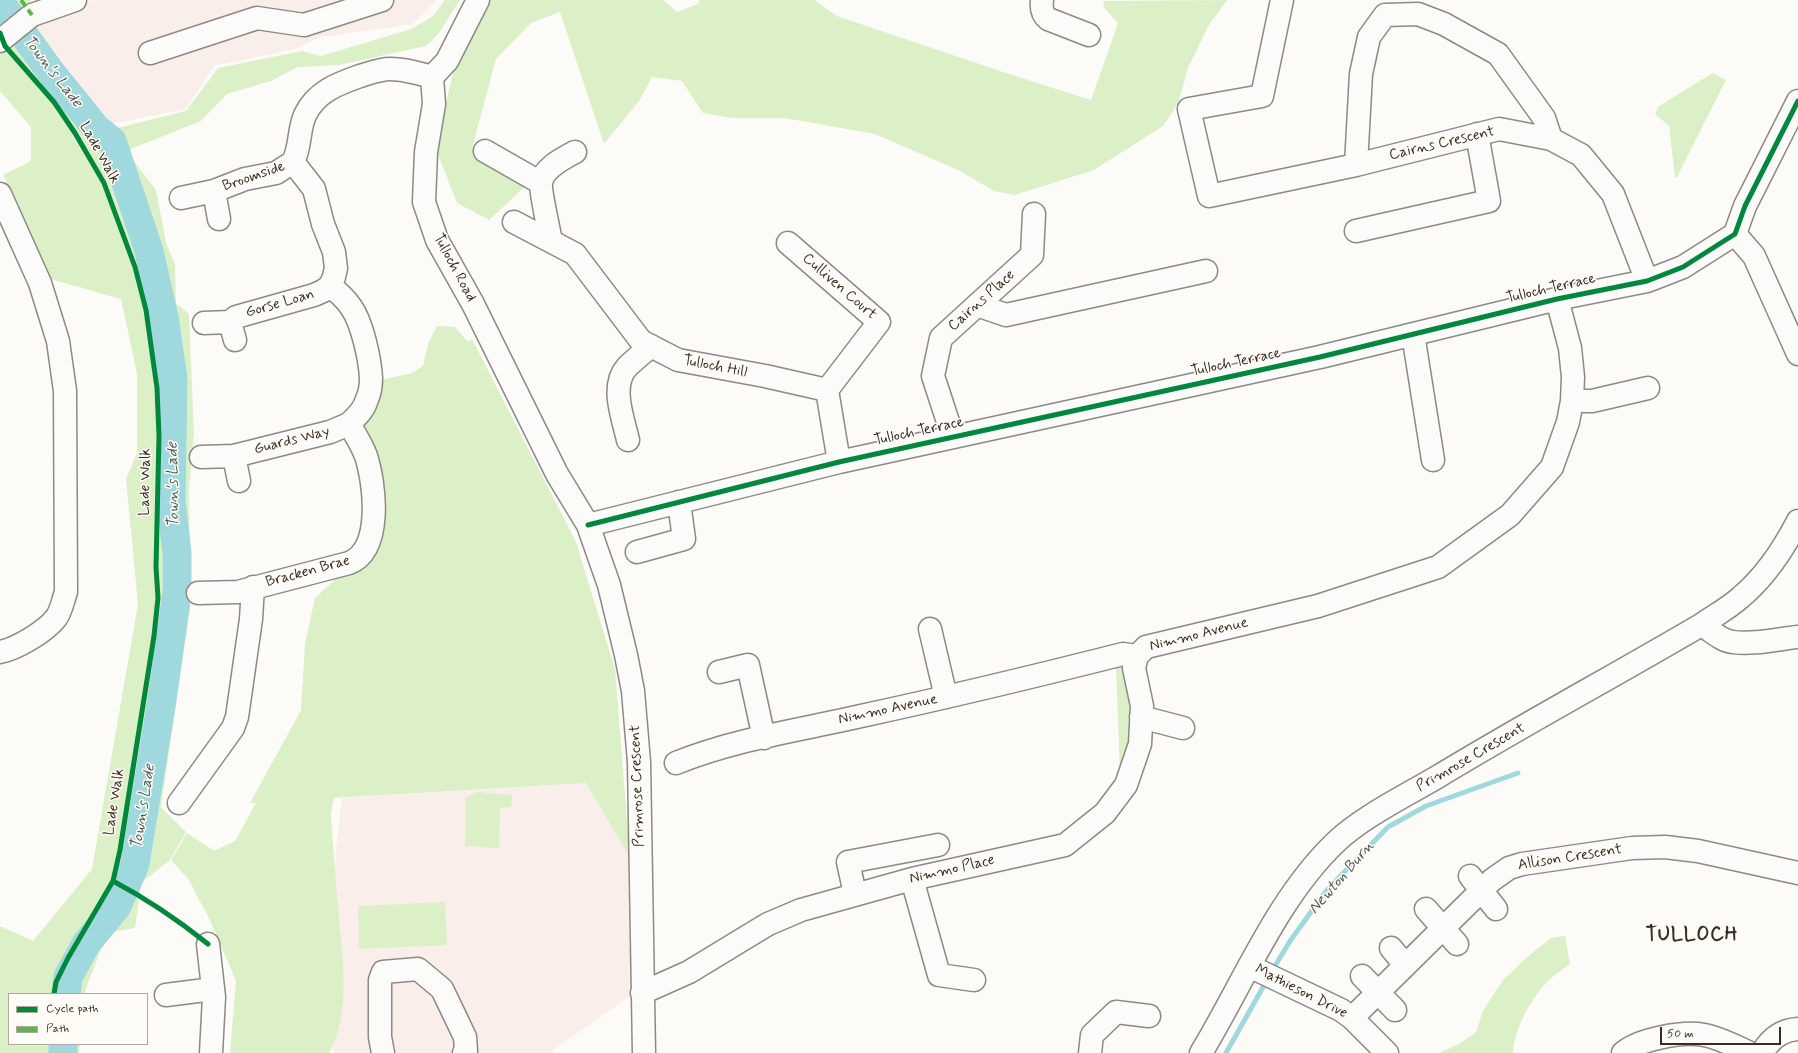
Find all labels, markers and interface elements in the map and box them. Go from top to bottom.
water label: Town's Lade [18,32,86,112]
street label: Lade Walk [75,119,123,187]
street label: Cairns Crescent [1387,123,1497,165]
street label: Broomside [220,158,288,196]
street label: Tulloch Road [428,231,480,305]
street label: Culliven Court [798,250,880,324]
street label: Cairns Place [945,266,1019,336]
street label: Tulloch Terrace [1504,270,1598,308]
street label: Gorse Loan [244,286,316,322]
street label: Tulloch Terrace [1189,345,1283,381]
street label: Tulloch Hill [682,352,748,382]
street label: Tulloch Terrace [872,414,966,450]
street label: Guards Way [252,423,332,459]
water label: Town's Lade [164,442,184,528]
street label: Lade Walk [136,448,156,516]
street label: Bracken Brae [264,552,352,592]
street label: Nimmo Avenue [1148,614,1250,656]
street label: Nimmo Avenue [837,691,939,729]
street label: Primrose Crescent [1414,720,1528,796]
street label: Primrose Crescent [627,725,649,847]
water label: Town's Lade [128,763,160,851]
street label: Lade Walk [101,767,129,837]
water label: Newton Burn [1305,837,1379,919]
street label: Allison Crescent [1517,841,1623,875]
street label: Nimmo Place [908,851,996,889]
district label: TULLOCH [1648,925,1736,947]
street label: Mathieson Drive [1252,961,1350,1023]
legend [8,993,148,1045]
text: Cycle path [46,1001,98,1017]
scale bar [1662,1019,1783,1045]
text: Path [46,1021,69,1037]
text: 50 m [1667,1026,1694,1042]

